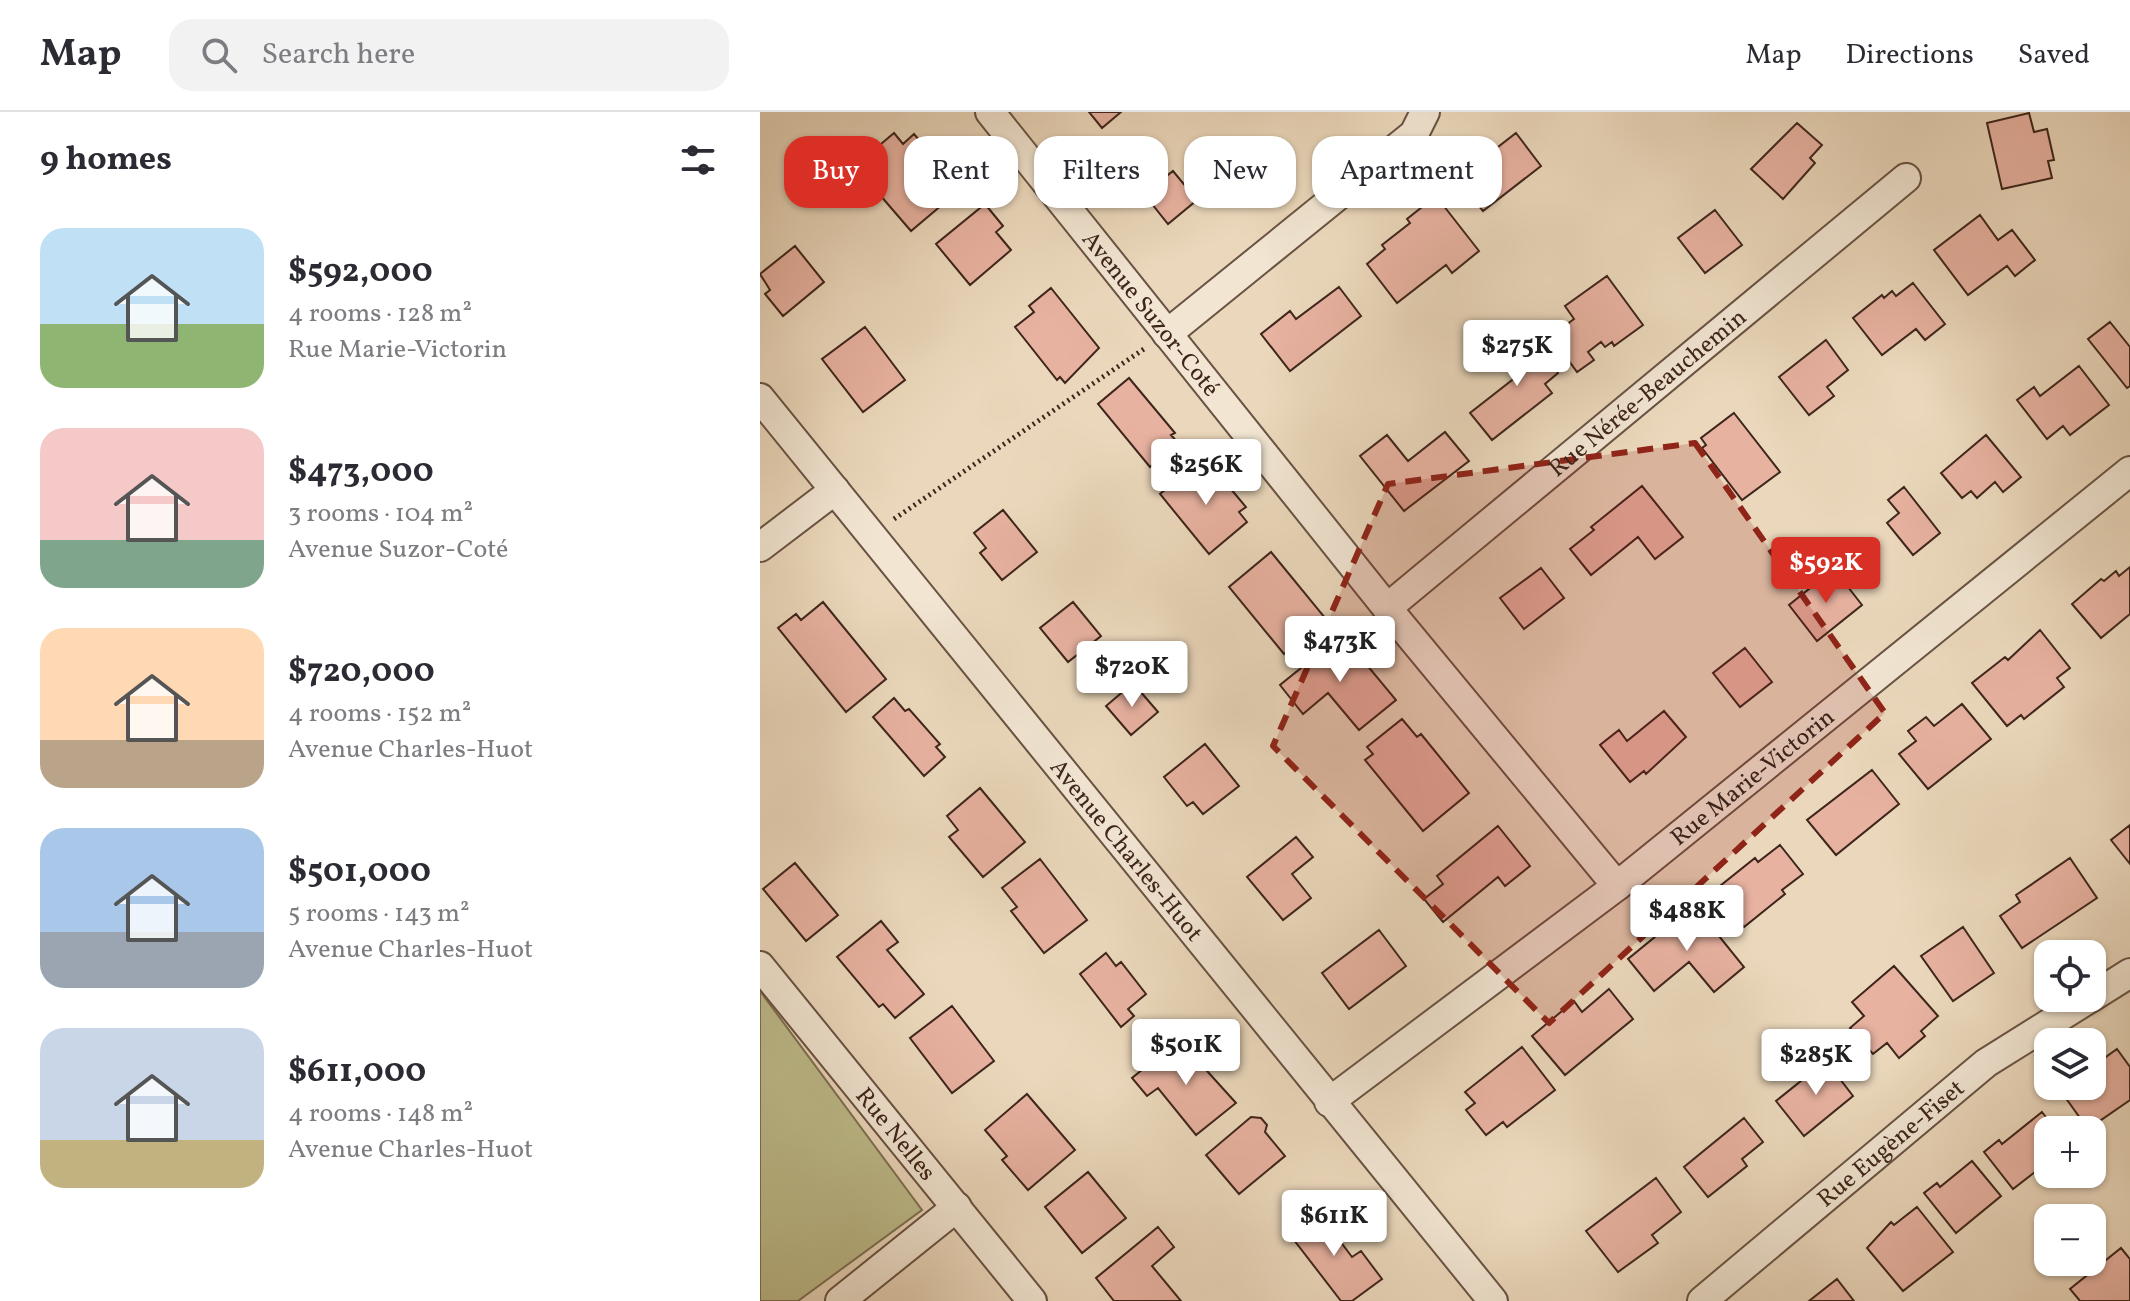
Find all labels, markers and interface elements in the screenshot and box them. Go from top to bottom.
search box [169,19,729,91]
text: Map [40,29,121,82]
icon: search [197,33,241,77]
text: Search here [261,34,415,76]
text: Map [1746,36,1802,75]
text: Directions [1846,36,1974,75]
text: Saved [2018,36,2090,75]
chip: Buy [784,136,888,208]
chip: Rent [904,136,1018,208]
chip: Filters [1034,136,1168,208]
chip: New [1184,136,1296,208]
chip: Apartment [1312,136,1502,208]
text: 9 homes [40,137,172,184]
icon: filters [676,138,720,182]
street label: Avenue Suzor-Coté [1073,225,1227,405]
text: $592,000 [288,249,433,296]
icon: home [104,260,200,356]
text: 4 rooms · 128 m² [288,296,472,332]
street label: Rue Nérée-Beauchemin [1542,302,1755,486]
pin: $275K [1461,320,1573,388]
text: $275K [1481,328,1553,364]
text: Rue Marie-Victorin [288,332,507,368]
pin: $256K [1150,439,1262,507]
text: $256K [1169,447,1243,483]
text: $473,000 [288,449,434,496]
icon: home [104,460,200,556]
text: 3 rooms · 104 m² [288,496,473,532]
text: Avenue Suzor-Coté [288,532,508,568]
pin: $592K [1770,537,1882,605]
text: $592K [1789,545,1863,581]
pin: $473K [1284,616,1396,684]
text: $473K [1303,624,1377,660]
pin: $720K [1076,641,1188,709]
text: $720,000 [288,649,435,696]
text: $720K [1095,649,1169,685]
icon: home [104,660,200,756]
text: 4 rooms · 152 m² [288,696,471,732]
street label: Rue Marie-Victorin [1664,701,1843,855]
text: Avenue Charles-Huot [288,732,533,768]
street label: Avenue Charles-Huot [1041,753,1210,950]
text: $501,000 [288,849,431,896]
icon: home [104,860,200,956]
pin: $488K [1631,885,1743,953]
text: $488K [1648,893,1726,929]
text: 5 rooms · 143 m² [288,896,470,932]
text: Avenue Charles-Huot [288,932,533,968]
map controls [2034,940,2106,1276]
button: locate [2034,940,2106,1012]
pin: $501K [1130,1019,1242,1087]
text: $501K [1150,1027,1222,1063]
button: layers [2034,1028,2106,1100]
pin: $285K [1760,1029,1872,1097]
text: $285K [1780,1037,1853,1073]
text: $611,000 [288,1049,426,1096]
icon: home [104,1060,200,1156]
street label: Rue Eugène-Fiset [1811,1073,1973,1216]
street label: Rue Nelles [846,1081,943,1189]
text: 4 rooms · 148 m² [288,1096,473,1132]
button: + [2034,1116,2106,1188]
text: Avenue Charles-Huot [288,1132,533,1168]
pin: $611K [1278,1190,1390,1258]
text: $611K [1300,1198,1368,1234]
button: − [2034,1204,2106,1276]

